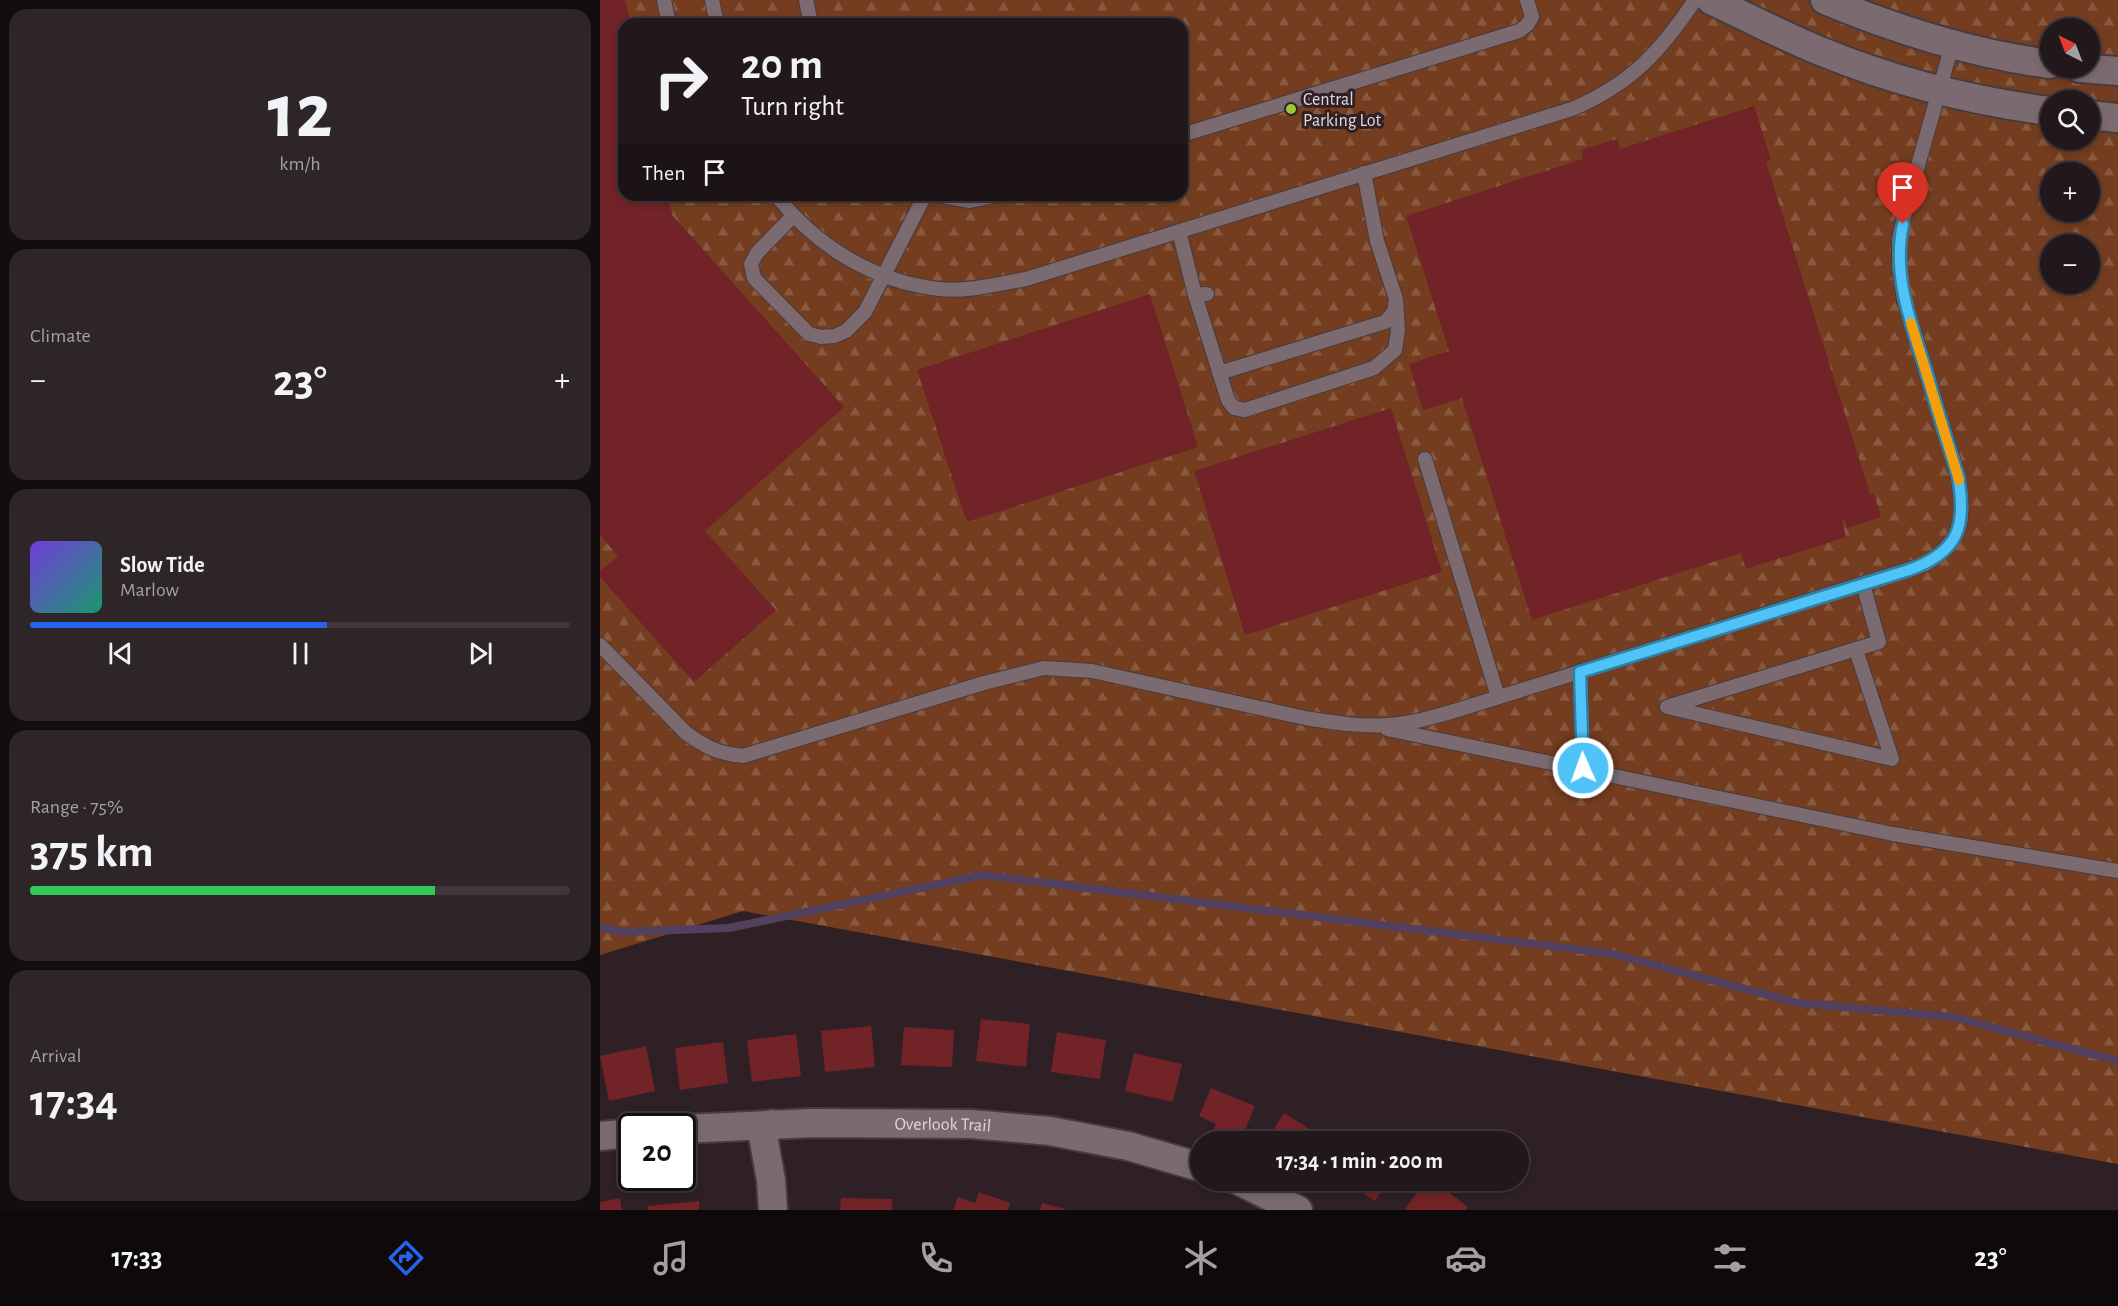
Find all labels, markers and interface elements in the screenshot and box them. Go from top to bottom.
north arrow [2040,18,2100,78]
map controls [2040,18,2100,294]
icon: right [642,42,720,120]
text: 20 m [741,44,823,86]
text: 12 [268,74,332,152]
button: search [2040,90,2100,150]
place label: Central Parking Lot [1303,91,1382,130]
text: Turn right [741,93,844,120]
marker: Central Parking Lot [1284,102,1298,116]
text: km/h [279,154,321,174]
icon: arrive [698,156,731,189]
text: Then [642,162,686,184]
pin [1877,162,1928,224]
button: + [2040,162,2100,222]
icon: arrive [1886,171,1919,204]
button: − [2040,234,2100,294]
text: Climate [30,326,91,346]
text: 23° [273,359,327,404]
text: − [30,364,46,397]
text: + [554,364,570,397]
text: Slow Tide [120,554,205,576]
text: Marlow [120,580,179,600]
icon: previous [104,637,137,670]
icon: pause [284,637,317,670]
icon: next [464,637,497,670]
position arrow [1551,736,1615,800]
text: Range · 75% [30,797,123,817]
text: 375 km [30,830,154,875]
text: Arrival [30,1046,81,1066]
text: 17:34 [30,1079,118,1124]
speed limit sign: 20 [618,1113,696,1191]
street label: Overlook Trail [894,1116,992,1136]
text: 17:34 · 1 min · 200 m [1276,1150,1443,1172]
icon: directions [385,1237,427,1279]
icon: music [650,1237,692,1279]
icon: phone [915,1237,957,1279]
icon: climate [1180,1237,1222,1279]
icon: car [1445,1237,1487,1279]
icon: filters [1709,1237,1751,1279]
text: 17:33 [111,1244,162,1271]
text: 23° [1974,1244,2007,1271]

